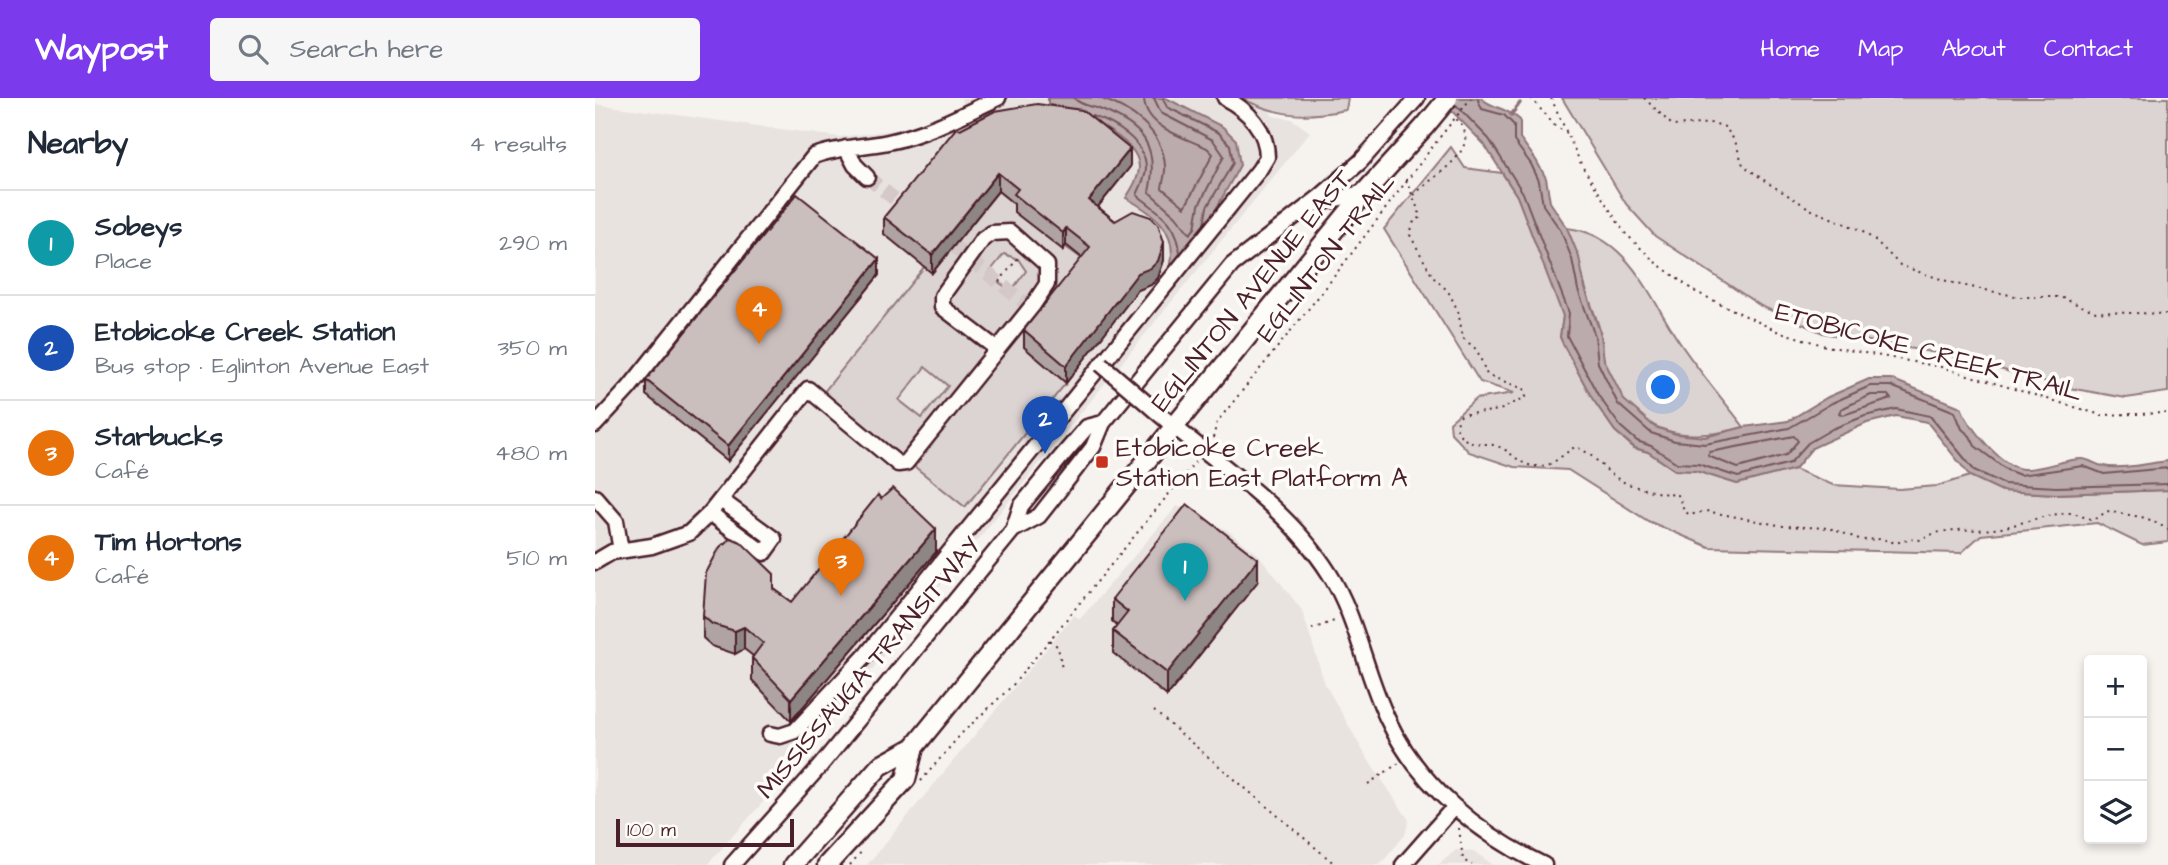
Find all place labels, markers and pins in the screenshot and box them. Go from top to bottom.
pin: 4 [736,286,782,344]
pin: 2 [1022,396,1068,454]
place label: Etobicoke Creek Station East Platform A [1116,430,1408,496]
marker: Etobicoke Creek Station East Platform A [1094,454,1110,470]
pin: 3 [818,538,864,596]
pin: 1 [1162,543,1208,601]

